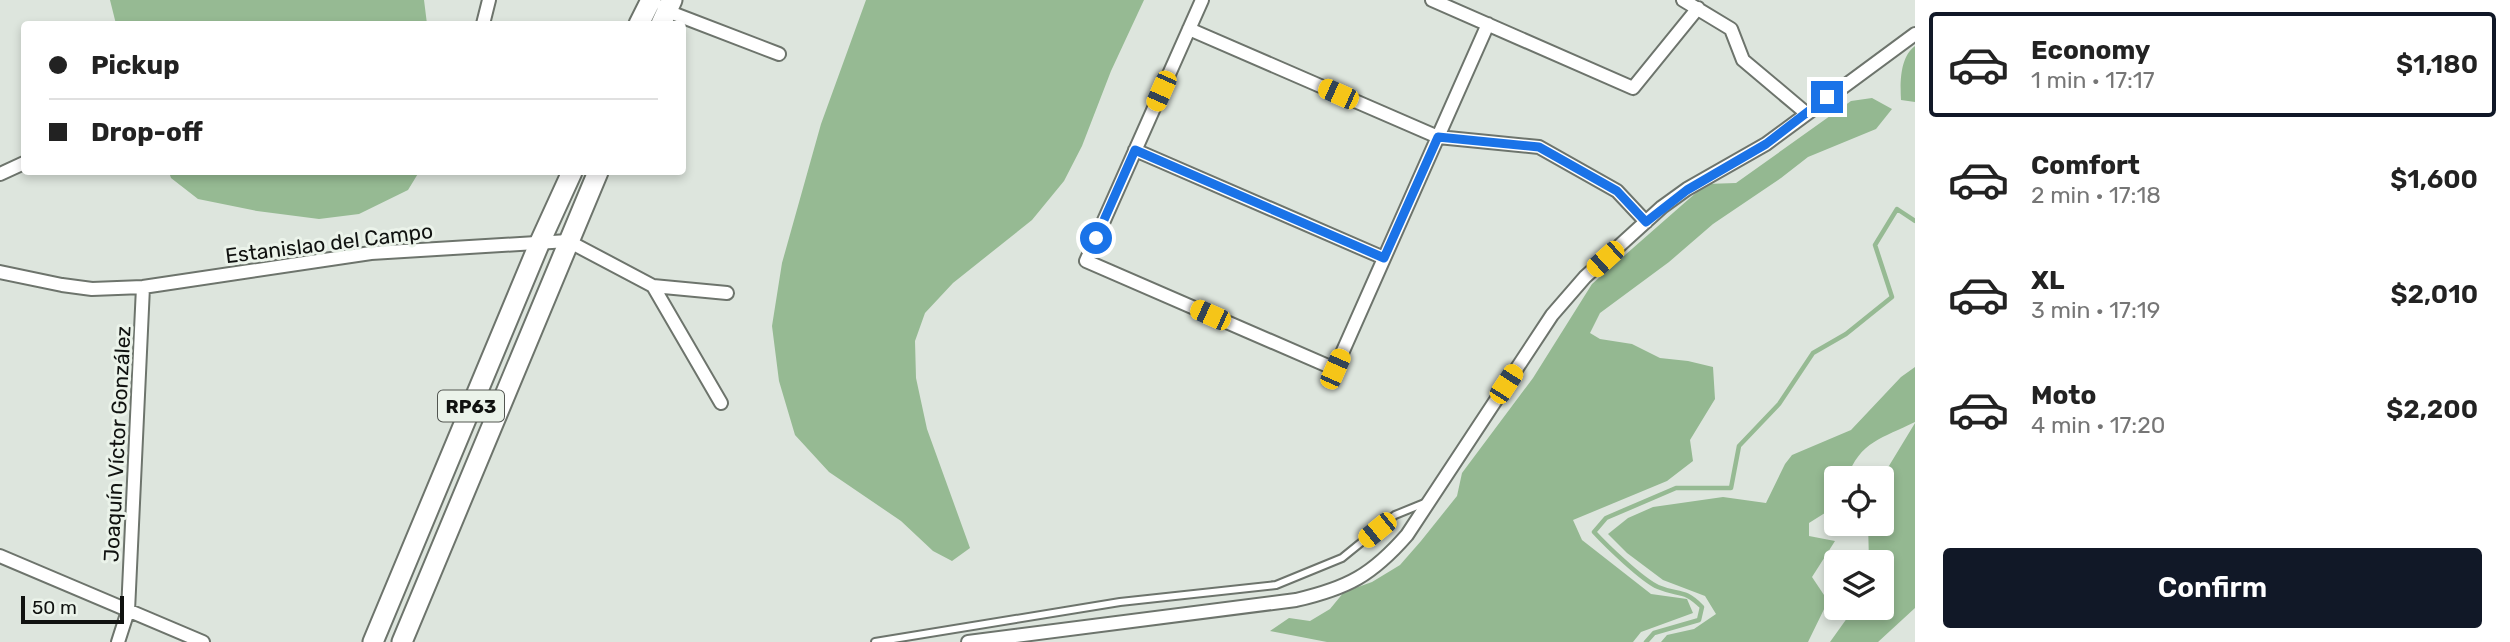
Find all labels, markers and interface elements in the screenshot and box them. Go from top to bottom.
icon: car [1947,33,2010,96]
text: Economy [2031,35,2150,66]
text: $1,180 [2396,49,2478,80]
text: Pickup [91,50,180,81]
text: 1 min · 17:17 [2031,66,2154,94]
car [1143,68,1180,114]
car [1315,76,1362,112]
route end [1811,81,1843,113]
text: Drop-off [91,117,203,148]
icon: car [1947,148,2010,211]
text: Comfort [2031,150,2140,181]
text: $1,600 [2390,164,2478,195]
text: 2 min · 17:18 [2031,181,2161,209]
street label: Estanislao del Campo [224,218,434,268]
route start [1080,222,1112,254]
car [1583,237,1628,281]
icon: car [1947,263,2010,326]
text: XL [2031,265,2064,296]
text: $2,010 [2390,279,2478,310]
text: 3 min · 17:19 [2031,296,2160,324]
car [1187,297,1234,333]
street label: Joaquín Víctor González [98,325,136,563]
car [1317,346,1354,392]
car [1486,361,1527,407]
icon: car [1947,378,2010,441]
text: Moto [2031,380,2096,411]
road number: RP63 [438,390,504,422]
text: $2,200 [2386,394,2478,425]
text: 4 min · 17:20 [2031,411,2165,439]
map controls [1824,466,1894,620]
button: locate [1824,466,1894,536]
car [1355,509,1400,551]
button: Confirm [1943,548,2482,628]
button: layers [1824,550,1894,620]
scale bar [21,593,124,625]
text: 50 m [32,596,77,619]

